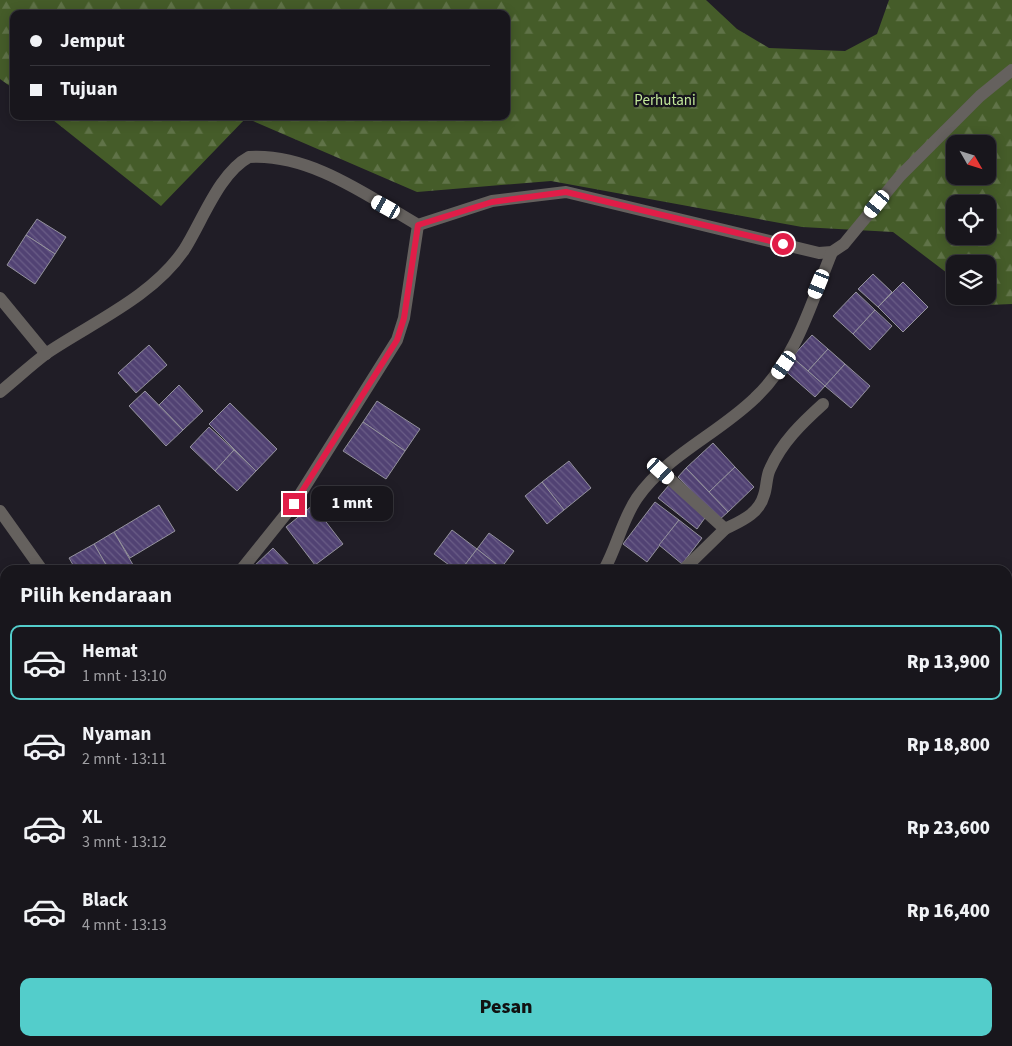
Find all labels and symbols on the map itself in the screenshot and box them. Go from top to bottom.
park label: Perhutani [634,90,696,111]
north arrow [946,135,996,185]
car [861,188,892,220]
car [369,193,402,221]
route start [772,233,794,255]
car [806,267,831,301]
car [769,348,798,382]
car [644,455,677,487]
callout: 1 mnt [312,486,394,522]
route end [283,493,305,515]

